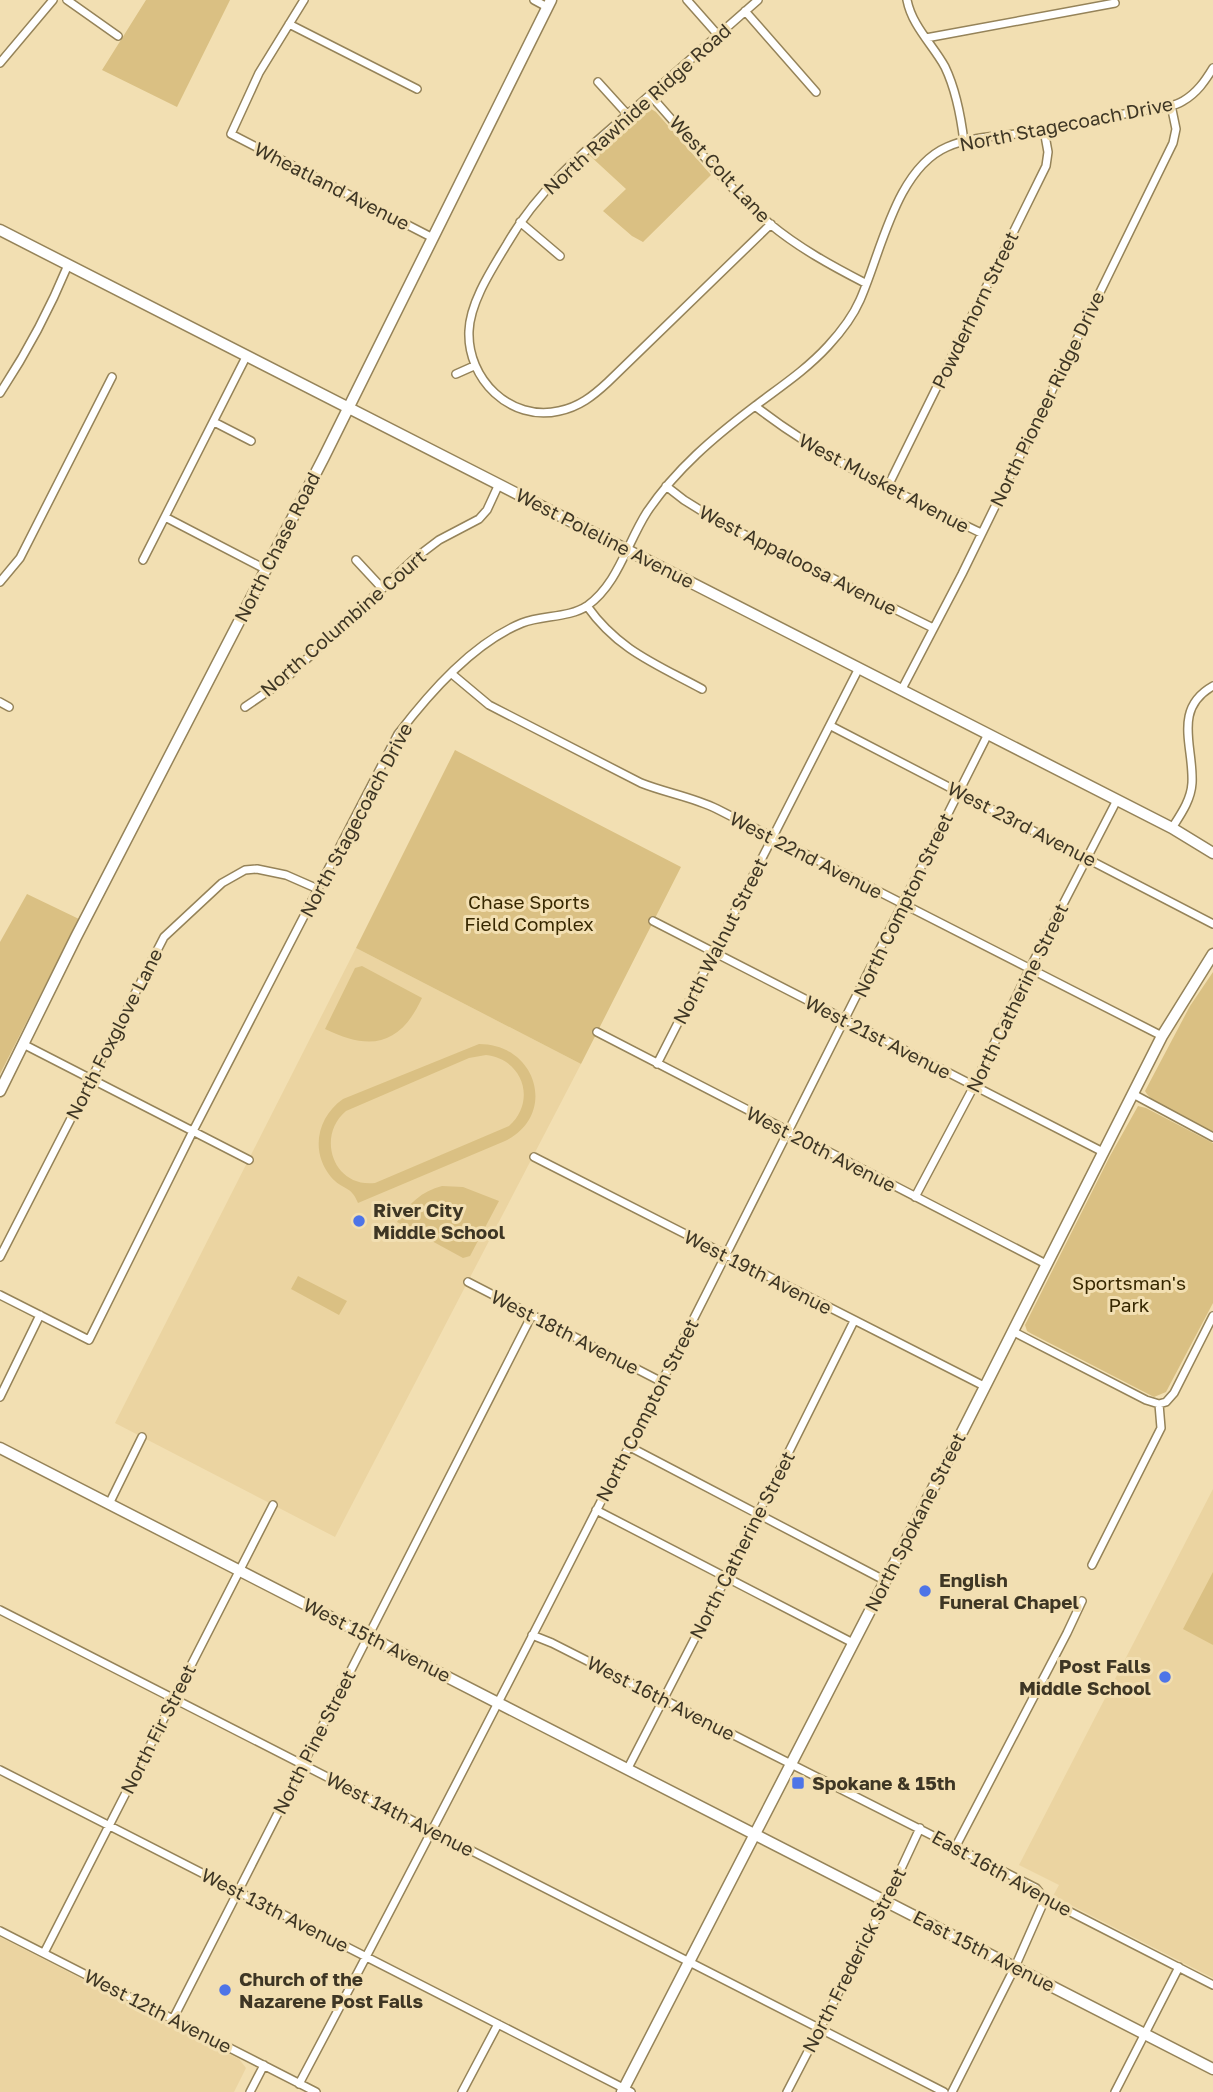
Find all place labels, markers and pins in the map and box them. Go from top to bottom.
place label: River City Middle School [373,1198,505,1243]
marker: River City Middle School [351,1213,367,1229]
place label: English Funeral Chapel [939,1568,1079,1613]
marker: English Funeral Chapel [917,1583,933,1599]
place label: Post Falls Middle School [1019,1654,1151,1699]
marker: Post Falls Middle School [1157,1669,1173,1685]
place label: Spokane & 15th [812,1771,956,1794]
marker: Spokane & 15th [790,1775,806,1791]
place label: Church of the Nazarene Post Falls [239,1967,423,2012]
marker: Church of the Nazarene Post Falls [217,1982,233,1998]

